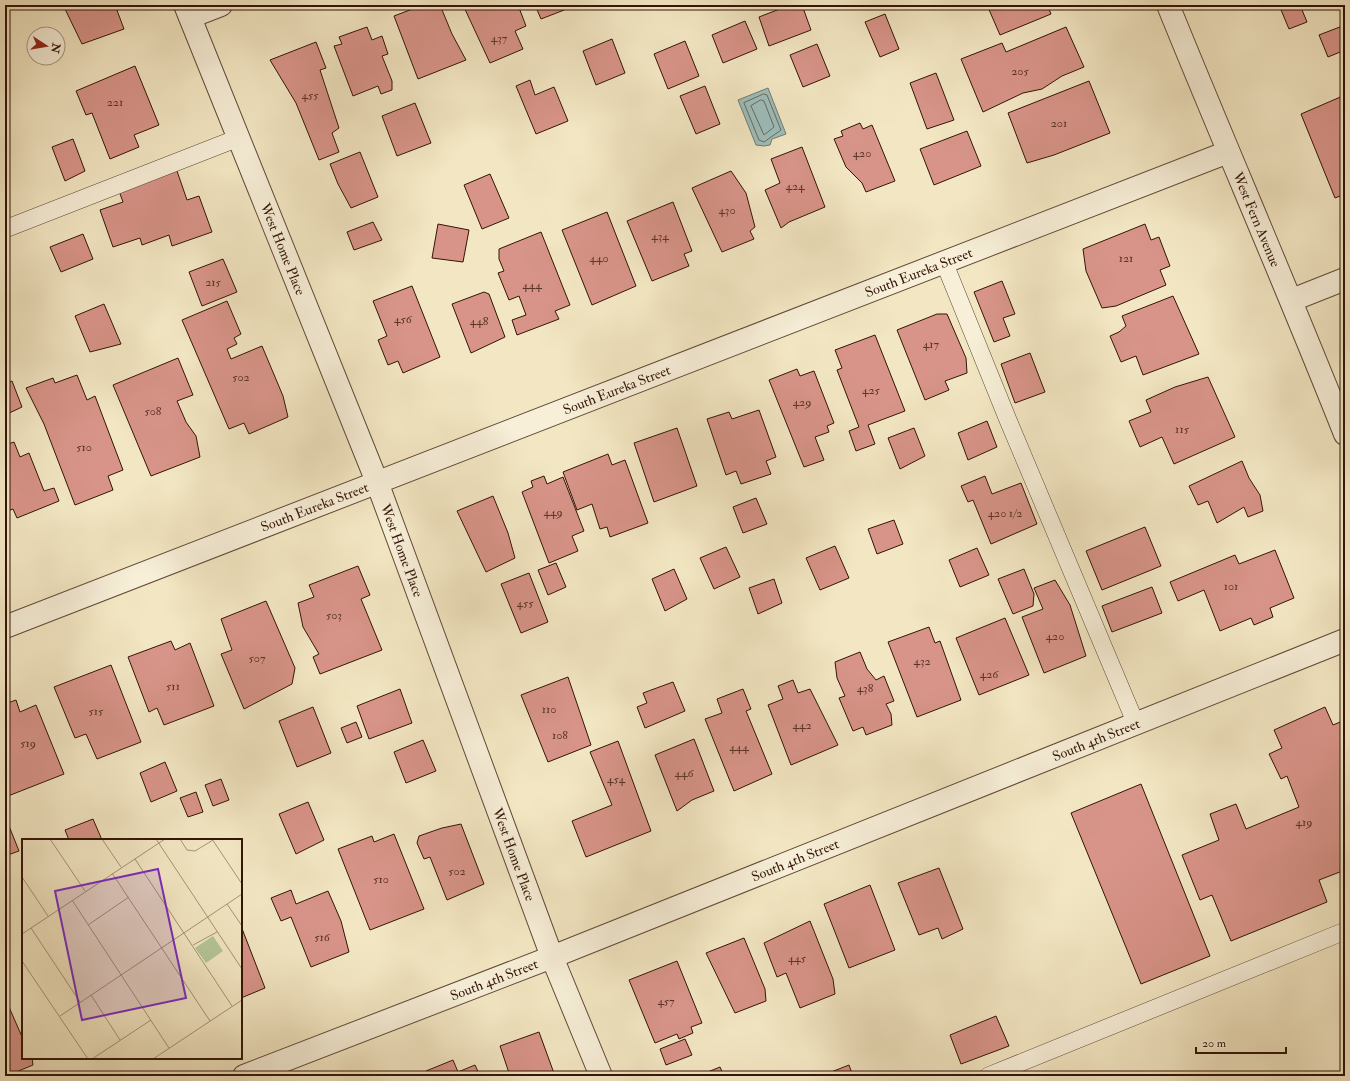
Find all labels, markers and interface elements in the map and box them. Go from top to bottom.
north arrow [26,26,66,66]
house number: 437 [491,31,508,46]
text: N [48,41,63,55]
house number: 205 [1011,64,1029,79]
house number: 455 [301,88,319,103]
house number: 221 [107,95,123,110]
house number: 201 [1051,116,1067,131]
house number: 420 [853,146,871,161]
street label: West Fern Avenue [1229,168,1284,269]
house number: 424 [785,179,805,194]
street label: West Home Place [257,199,309,298]
house number: 430 [718,203,736,218]
house number: 434 [651,229,669,244]
street label: South Eureka Street [862,243,975,301]
house number: 440 [589,251,609,266]
house number: 121 [1119,251,1133,266]
house number: 215 [205,275,222,290]
house number: 444 [522,278,542,293]
house number: 456 [394,312,413,327]
house number: 448 [470,314,489,329]
house number: 417 [923,337,940,352]
street label: South Eureka Street [560,361,673,418]
house number: 502 [232,370,250,385]
house number: 425 [862,383,881,398]
house number: 429 [793,395,811,410]
house number: 508 [145,404,162,419]
house number: 115 [1175,422,1190,437]
house number: 510 [76,440,92,455]
street label: South Eureka Street [258,478,371,535]
street label: West Home Place [377,501,427,599]
house number: 449 [543,505,563,520]
house number: 420 1/2 [988,506,1022,521]
house number: 101 [1224,579,1238,594]
house number: 455 [516,596,534,611]
house number: 503 [326,608,342,623]
house number: 420 [1046,629,1064,644]
house number: 507 [249,651,266,666]
house number: 432 [913,654,931,669]
house number: 426 [980,667,999,682]
house number: 511 [166,679,180,694]
house number: 438 [857,681,874,696]
house number: 110 [542,702,556,717]
house number: 515 [89,704,104,719]
street label: South 4th Street [1050,714,1143,765]
house number: 442 [792,718,812,733]
house number: 108 [552,728,568,743]
house number: 519 [20,736,36,751]
house number: 444 [729,740,749,755]
house number: 446 [675,766,694,781]
house number: 454 [607,772,625,787]
street label: West Home Place [489,805,539,903]
house number: 419 [1296,815,1312,830]
street label: South 4th Street [749,835,842,885]
inset map [22,839,242,1059]
house number: 502 [448,864,466,879]
house number: 510 [373,872,389,887]
house number: 516 [314,930,331,945]
house number: 445 [788,951,807,966]
street label: South 4th Street [448,955,541,1004]
house number: 457 [657,994,675,1009]
scale bar [1196,1029,1286,1055]
text: 20 m [1202,1036,1227,1051]

